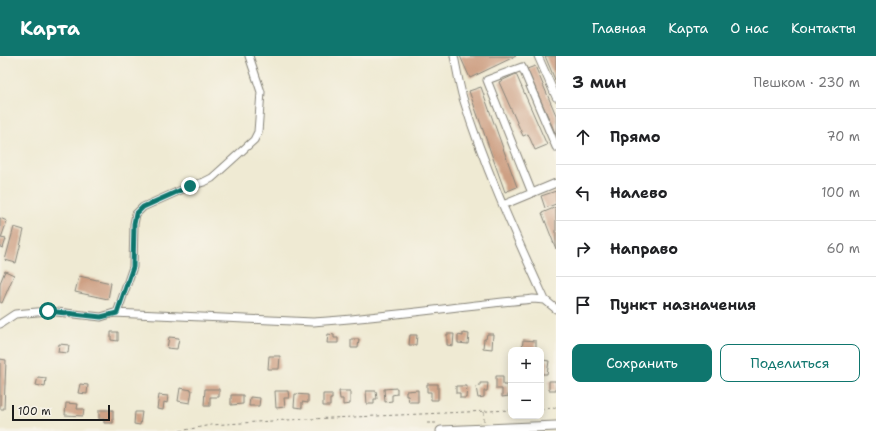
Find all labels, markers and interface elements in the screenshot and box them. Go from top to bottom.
text: Карта [20,16,80,41]
text: Главная [592,19,646,37]
text: Карта [668,19,708,37]
text: О нас [730,19,769,37]
text: Контакты [791,19,856,37]
text: 3 мин [572,71,627,93]
text: Пешком · 230 m [754,74,860,91]
icon: ahead [572,126,594,148]
text: Прямо [610,127,660,147]
text: 70 m [826,128,860,145]
route end [181,177,199,195]
icon: left [572,182,594,204]
text: Налево [610,183,668,203]
text: 100 m [821,184,860,201]
icon: right [572,238,594,260]
text: Направо [610,239,678,259]
text: 60 m [827,240,860,257]
icon: arrive [572,294,594,316]
text: Пункт назначения [610,295,756,315]
route start [39,302,57,320]
button: Сохранить [572,344,712,382]
button: Поделиться [720,344,860,382]
map controls [508,347,544,419]
button: + [508,347,544,383]
button: − [508,383,544,419]
scale bar [12,403,110,422]
text: 100 m [18,404,51,419]

